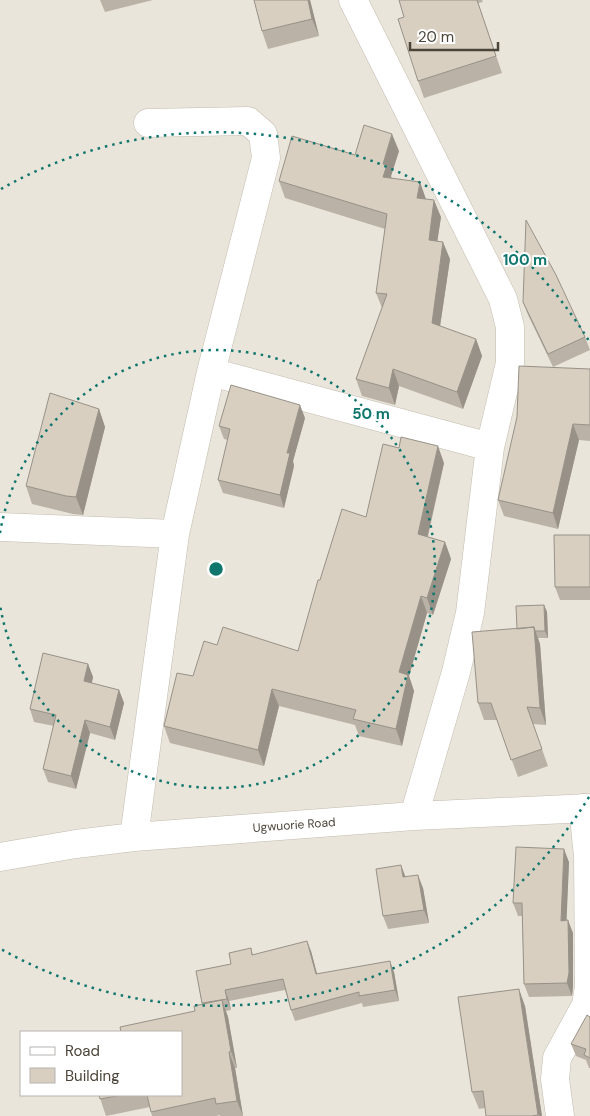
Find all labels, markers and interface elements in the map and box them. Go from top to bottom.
scale bar [410,20,498,52]
text: 20 m [418,27,454,47]
text: 100 m [503,250,547,270]
text: 50 m [352,404,390,424]
centre of rings [207,560,225,578]
street label: Ugwuorie Road [252,814,336,836]
legend [20,1031,182,1096]
text: Road [65,1041,100,1061]
text: Building [65,1066,120,1086]

